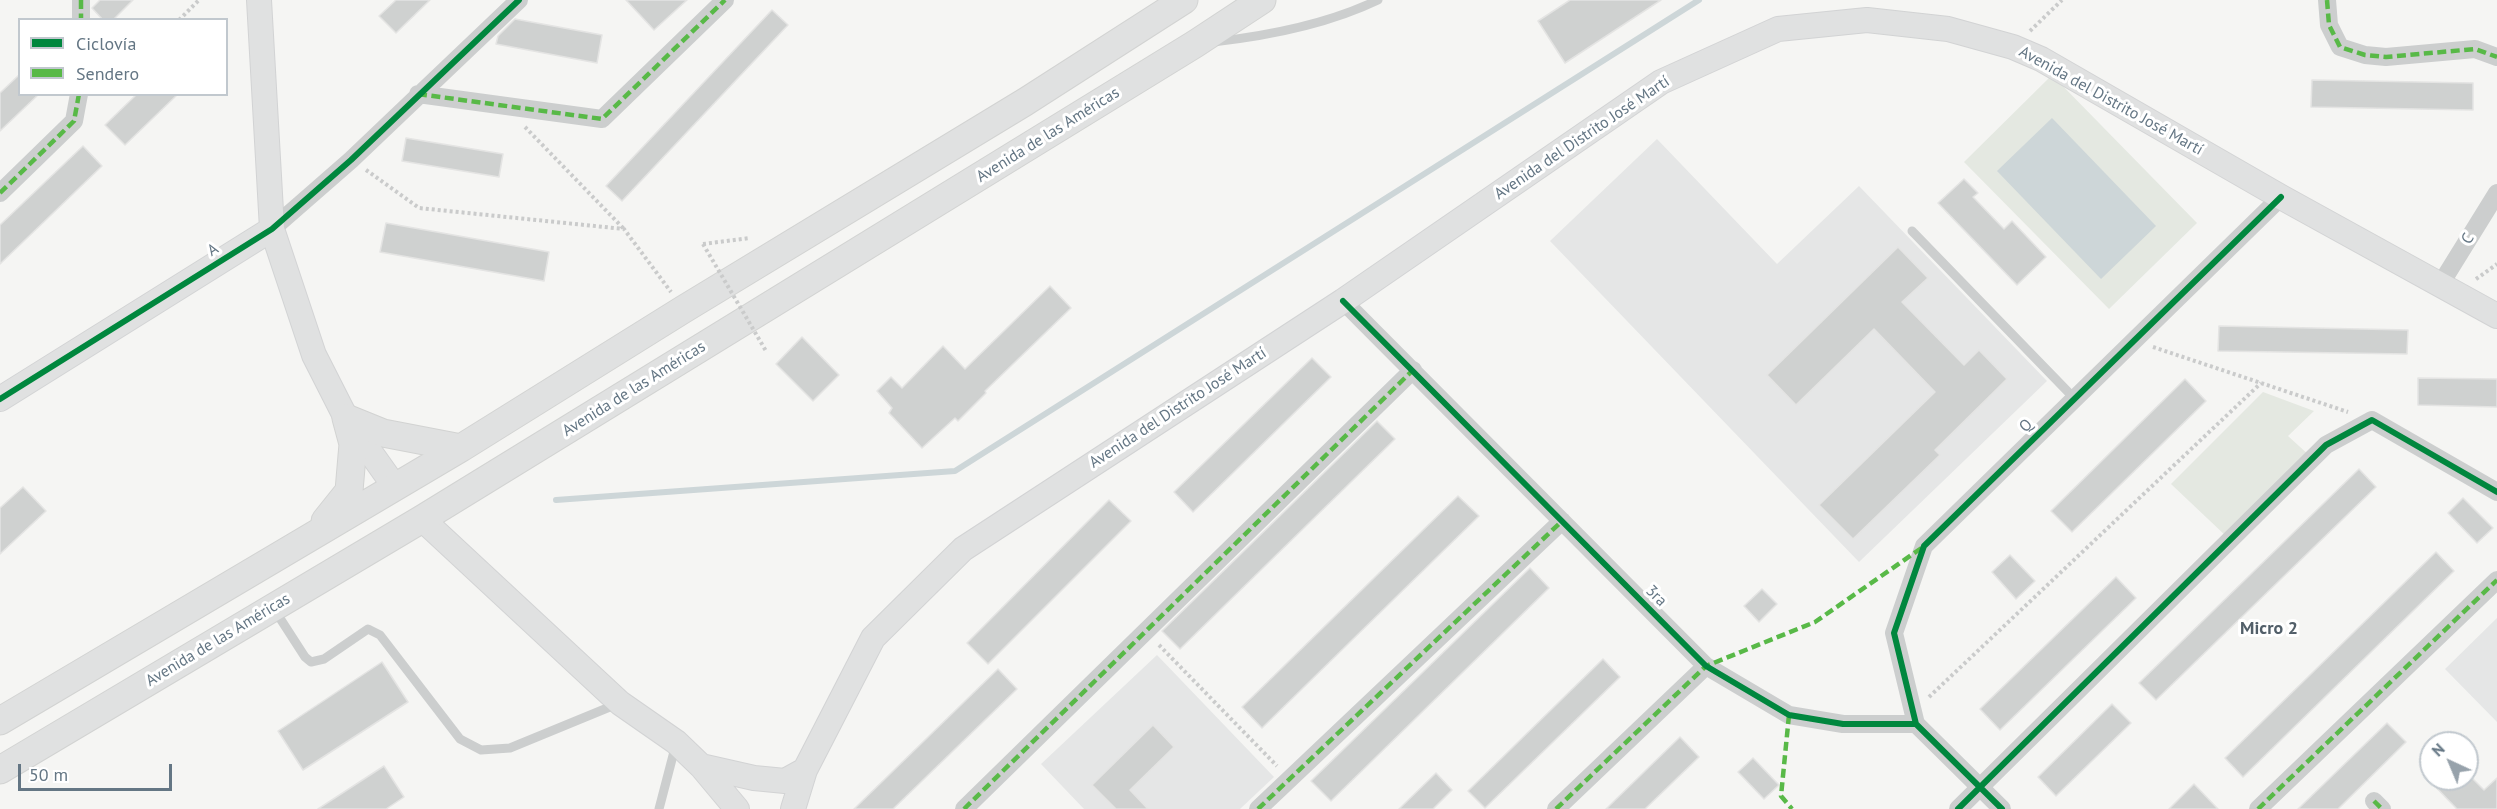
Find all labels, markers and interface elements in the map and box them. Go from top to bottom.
legend [18,18,228,96]
text: Ciclovía [76,32,136,55]
street label: Avenida del Distrito José Martí [2016,42,2206,160]
text: Sendero [76,62,139,85]
street label: Avenida del Distrito José Martí [1491,72,1673,204]
street label: Avenida de las Américas [973,83,1123,187]
street label: C [2457,230,2479,248]
street label: A [204,239,222,261]
street label: Avenida de las Américas [559,337,709,441]
street label: Avenida del Distrito José Martí [1086,343,1270,473]
street label: Q [2015,415,2037,437]
street label: 3ra [1641,581,1671,611]
street label: Avenida de las Américas [142,589,294,691]
district label: Micro 2 [2240,618,2298,640]
north arrow [2419,731,2479,791]
text: N [2427,739,2449,760]
scale bar [21,752,176,790]
text: 50 m [29,763,68,786]

